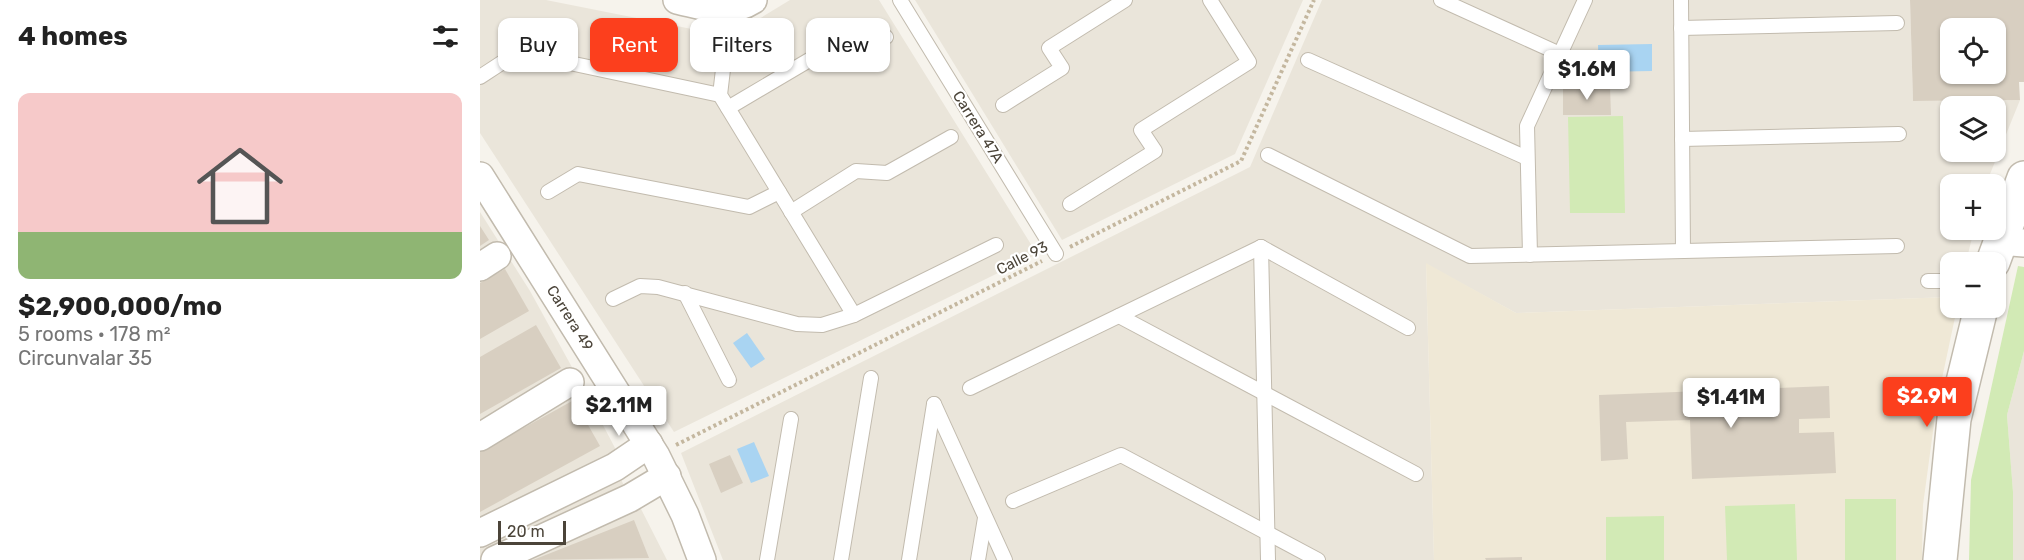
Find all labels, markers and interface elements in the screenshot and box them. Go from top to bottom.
chip: Buy [498,18,578,72]
chip: Rent [590,18,678,72]
chip: Filters [690,18,794,72]
chip: New [806,18,890,72]
map controls [1940,18,2006,318]
button: locate [1940,18,2006,84]
icon: filters [429,20,462,53]
text: 4 homes [18,21,128,52]
pin: $1.6M [1545,50,1629,101]
text: $1.6M [1558,57,1616,81]
street label: Carrera 47A [949,88,1007,166]
button: layers [1940,96,2006,162]
icon: home [186,132,294,240]
button: + [1940,174,2006,240]
street label: Calle 93 [993,237,1051,279]
button: − [1940,252,2006,318]
street label: Carrera 49 [543,282,597,354]
text: $2,900,000/mo [18,291,222,322]
text: 5 rooms · 178 m² [18,322,171,346]
text: Circunvalar 35 [18,346,152,370]
pin: $2.9M [1885,377,1969,428]
pin: $1.41M [1682,378,1780,429]
text: $2.9M [1897,384,1957,408]
text: $1.41M [1697,385,1765,409]
pin: $2.11M [570,386,668,437]
text: $2.11M [585,393,653,417]
scale bar [498,518,566,546]
text: 20 m [507,522,545,541]

